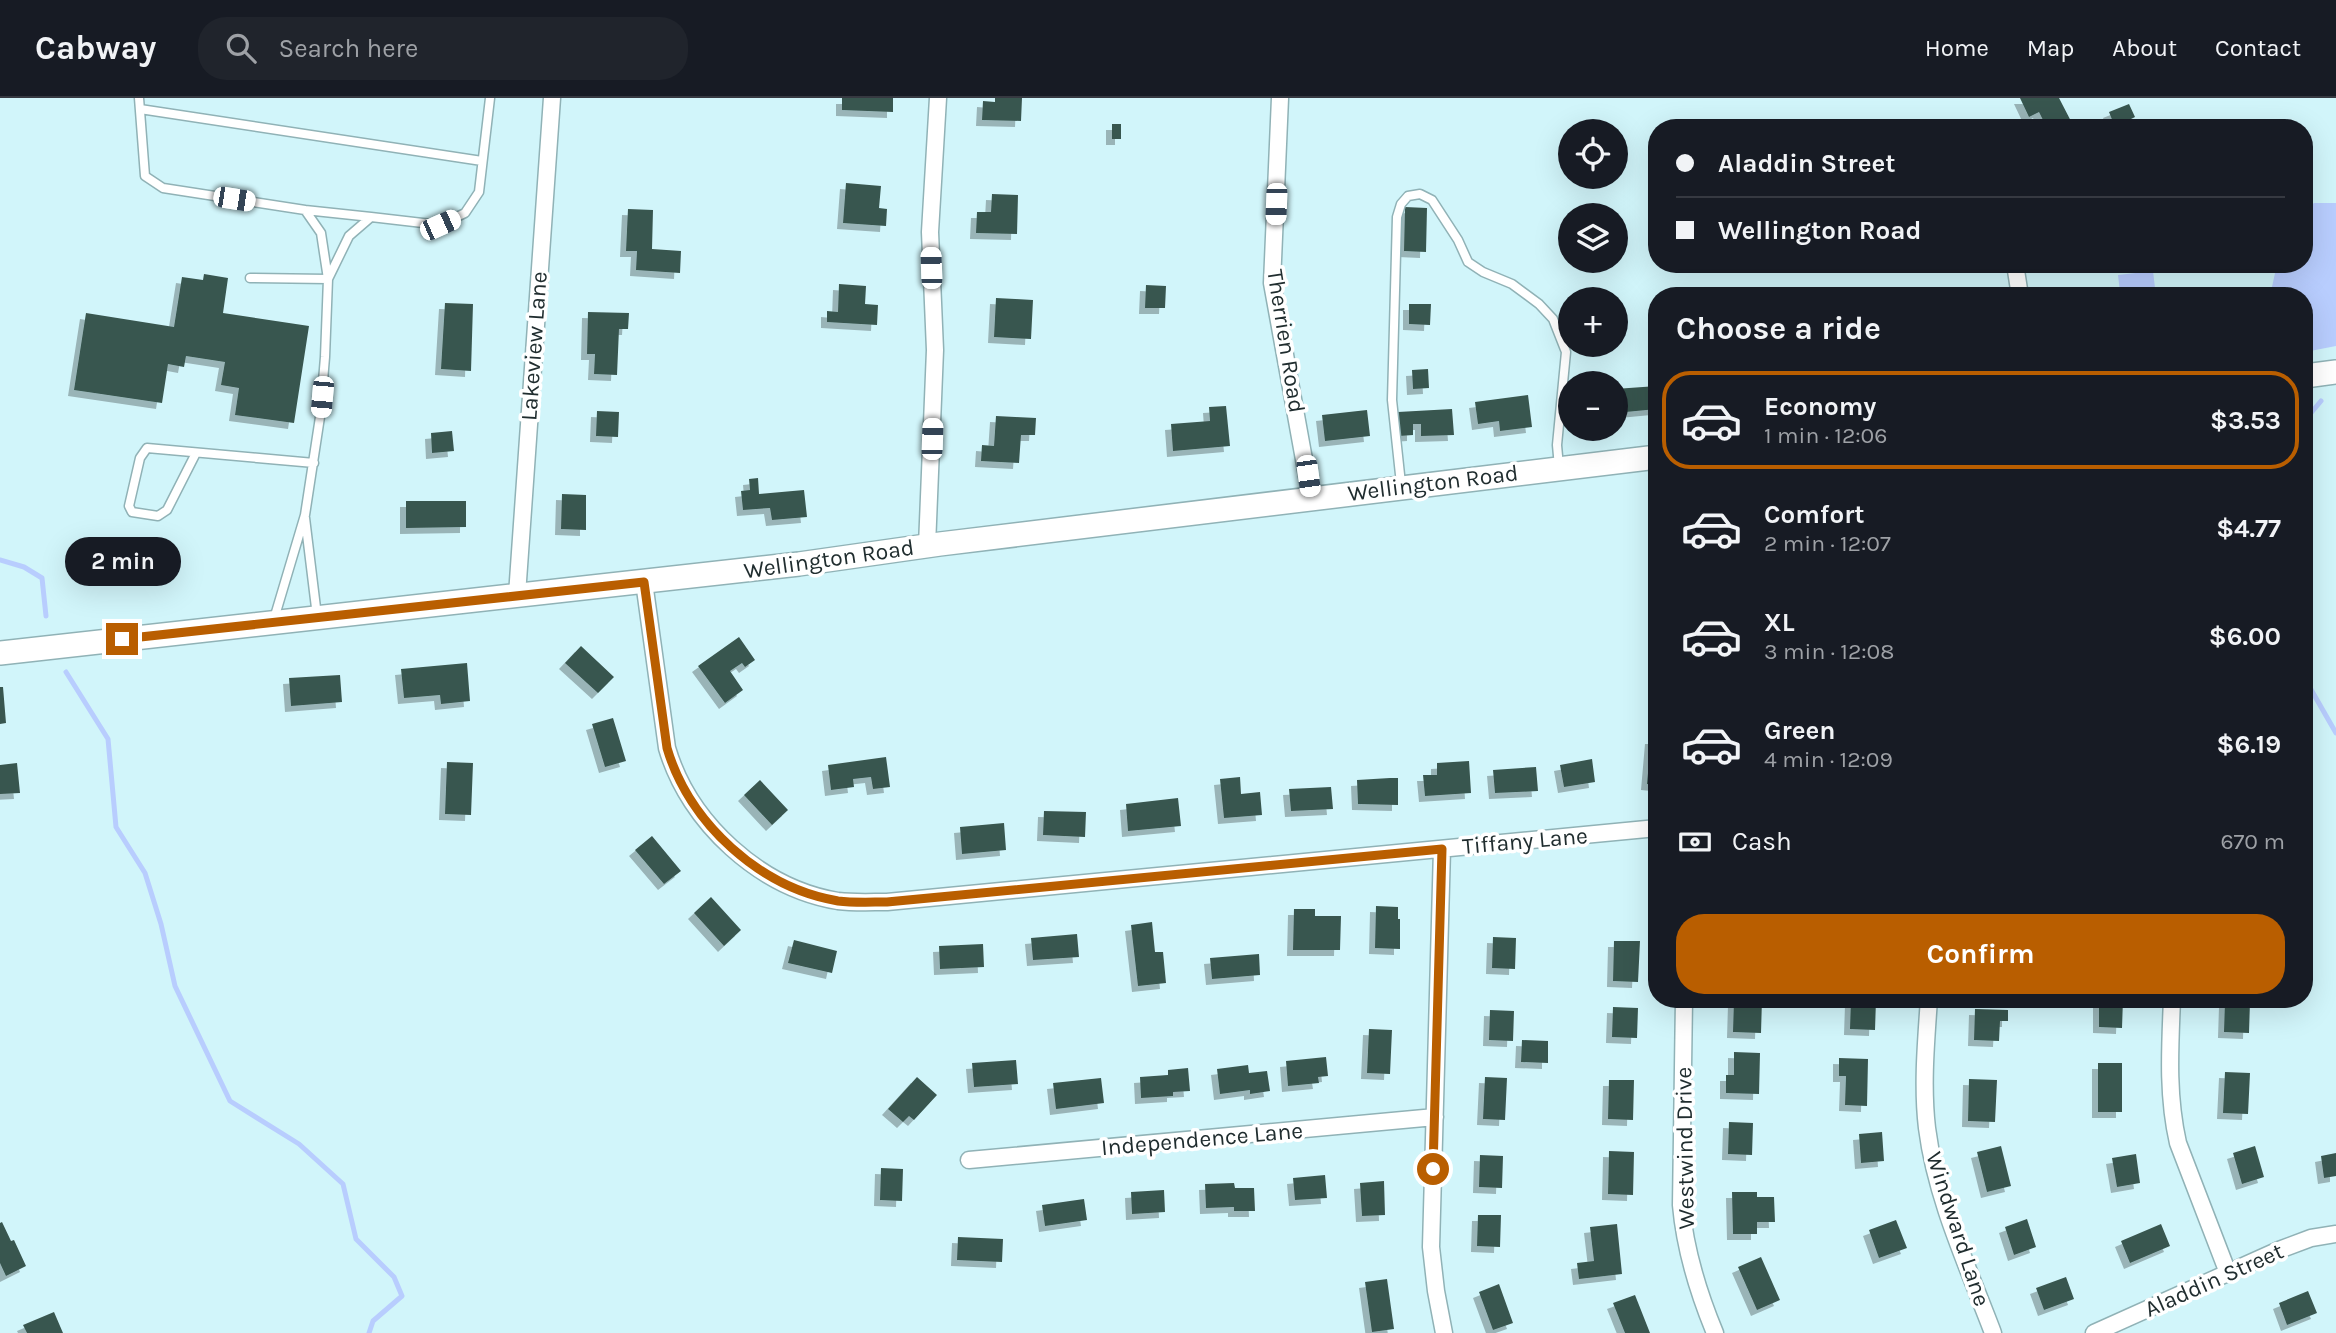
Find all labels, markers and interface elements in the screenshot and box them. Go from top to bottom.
search box [198,17,688,80]
text: Cabway [35,29,156,67]
icon: search [222,29,260,67]
text: Search here [278,33,418,64]
text: Home [1925,34,1989,62]
text: Map [2027,34,2074,62]
text: About [2112,34,2177,62]
text: Contact [2215,34,2301,62]
map controls [1558,119,1628,441]
button: locate [1558,119,1628,189]
text: Aladdin Street [1718,148,1895,179]
car [1265,183,1288,225]
car [212,185,257,213]
button: layers [1558,203,1628,273]
car [417,207,464,243]
text: Wellington Road [1718,215,1921,246]
car [920,247,943,289]
street label: Therrien Road [1261,267,1311,415]
street label: Lakeview Lane [515,270,553,422]
button: + [1558,287,1628,357]
text: Choose a ride [1676,310,1881,347]
button: − [1558,371,1628,441]
car [310,375,335,419]
icon: car [1680,389,1743,452]
text: Economy [1764,391,1876,422]
text: $3.53 [2210,405,2281,436]
car [921,418,944,460]
text: 1 min · 12:06 [1764,422,1887,449]
car [1295,454,1322,498]
street label: Wellington Road [1346,459,1520,507]
icon: car [1680,497,1743,560]
text: Comfort [1764,499,1865,530]
text: $4.77 [2216,513,2281,544]
text: 2 min · 12:07 [1764,530,1891,557]
street label: Wellington Road [742,534,916,584]
callout: 2 min [64,538,180,587]
text: 2 min [91,548,155,575]
icon: car [1680,605,1743,668]
text: XL [1764,607,1795,638]
text: $6.00 [2209,621,2281,652]
route end [106,623,138,655]
text: 3 min · 12:08 [1764,638,1894,665]
icon: car [1680,713,1743,776]
text: Green [1764,715,1836,746]
text: $6.19 [2217,729,2281,760]
text: 4 min · 12:09 [1764,746,1893,773]
street label: Tiffany Lane [1461,822,1589,860]
icon: cash [1676,823,1714,861]
text: Cash [1732,826,1792,857]
text: 670 m [2220,828,2285,855]
button: Confirm [1676,914,2285,994]
street label: Westwind Drive [1670,1066,1700,1230]
street label: Independence Lane [1100,1117,1304,1161]
street label: Windward Lane [1920,1148,1996,1310]
route start [1417,1153,1449,1185]
street label: Aladdin Street [2140,1237,2288,1323]

